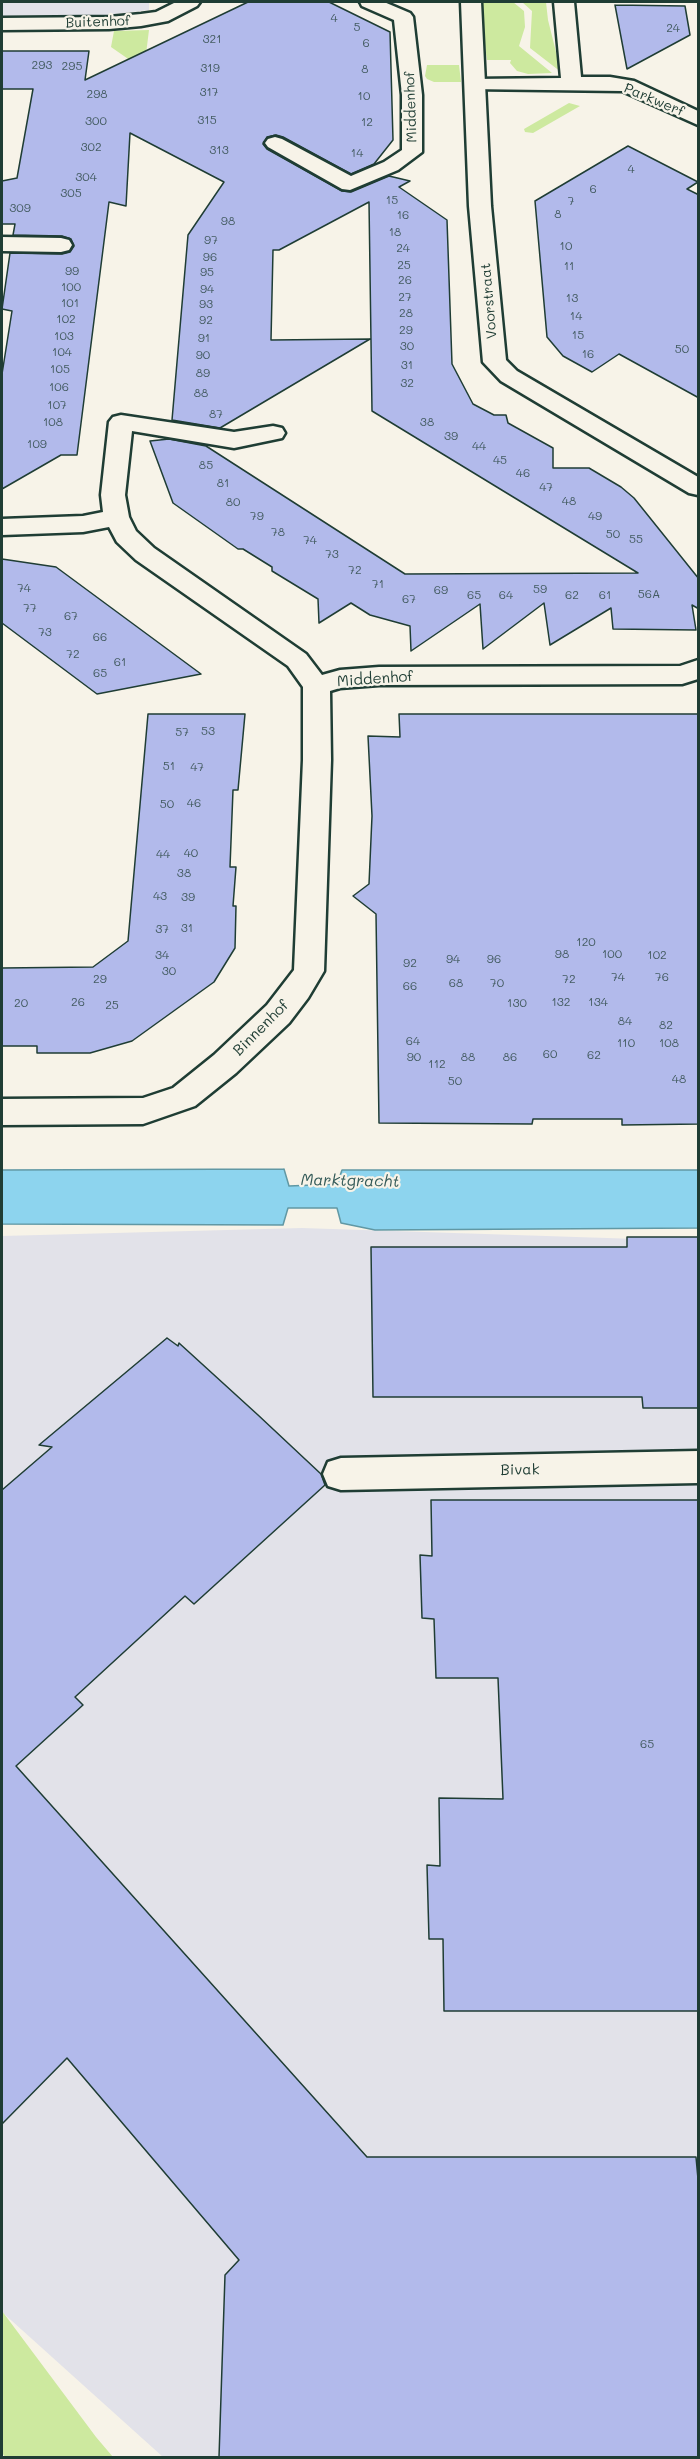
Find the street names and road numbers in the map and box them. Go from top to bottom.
street label: Buitenhof [65,12,131,32]
street label: Middenhof [401,71,421,143]
street label: Parkwerf [621,80,687,120]
street label: Voorstraat [477,262,501,340]
street label: Middenhof [336,667,414,691]
street label: Binnenhof [229,996,293,1060]
street label: Bivak [500,1461,540,1479]

